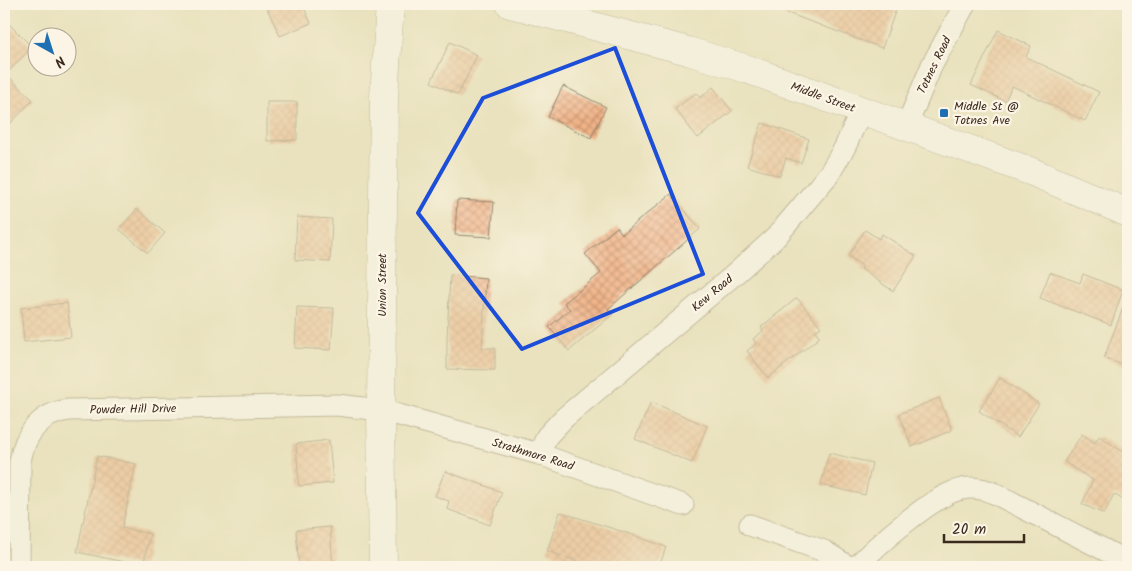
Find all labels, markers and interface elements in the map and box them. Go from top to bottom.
north arrow [28,28,78,78]
street label: Totnes Road [912,32,957,97]
text: N [49,50,70,73]
street label: Middle Street [788,77,858,118]
place label: Middle St @ Totnes Ave [954,97,1019,130]
marker: Middle St @ Totnes Ave [938,107,950,119]
street label: Union Street [373,253,392,317]
street label: Kew Road [687,270,738,317]
street label: Powder Hill Drive [89,399,177,420]
street label: Strathmore Road [489,433,577,476]
scale bar [944,511,1024,543]
text: 20 m [952,518,986,542]

